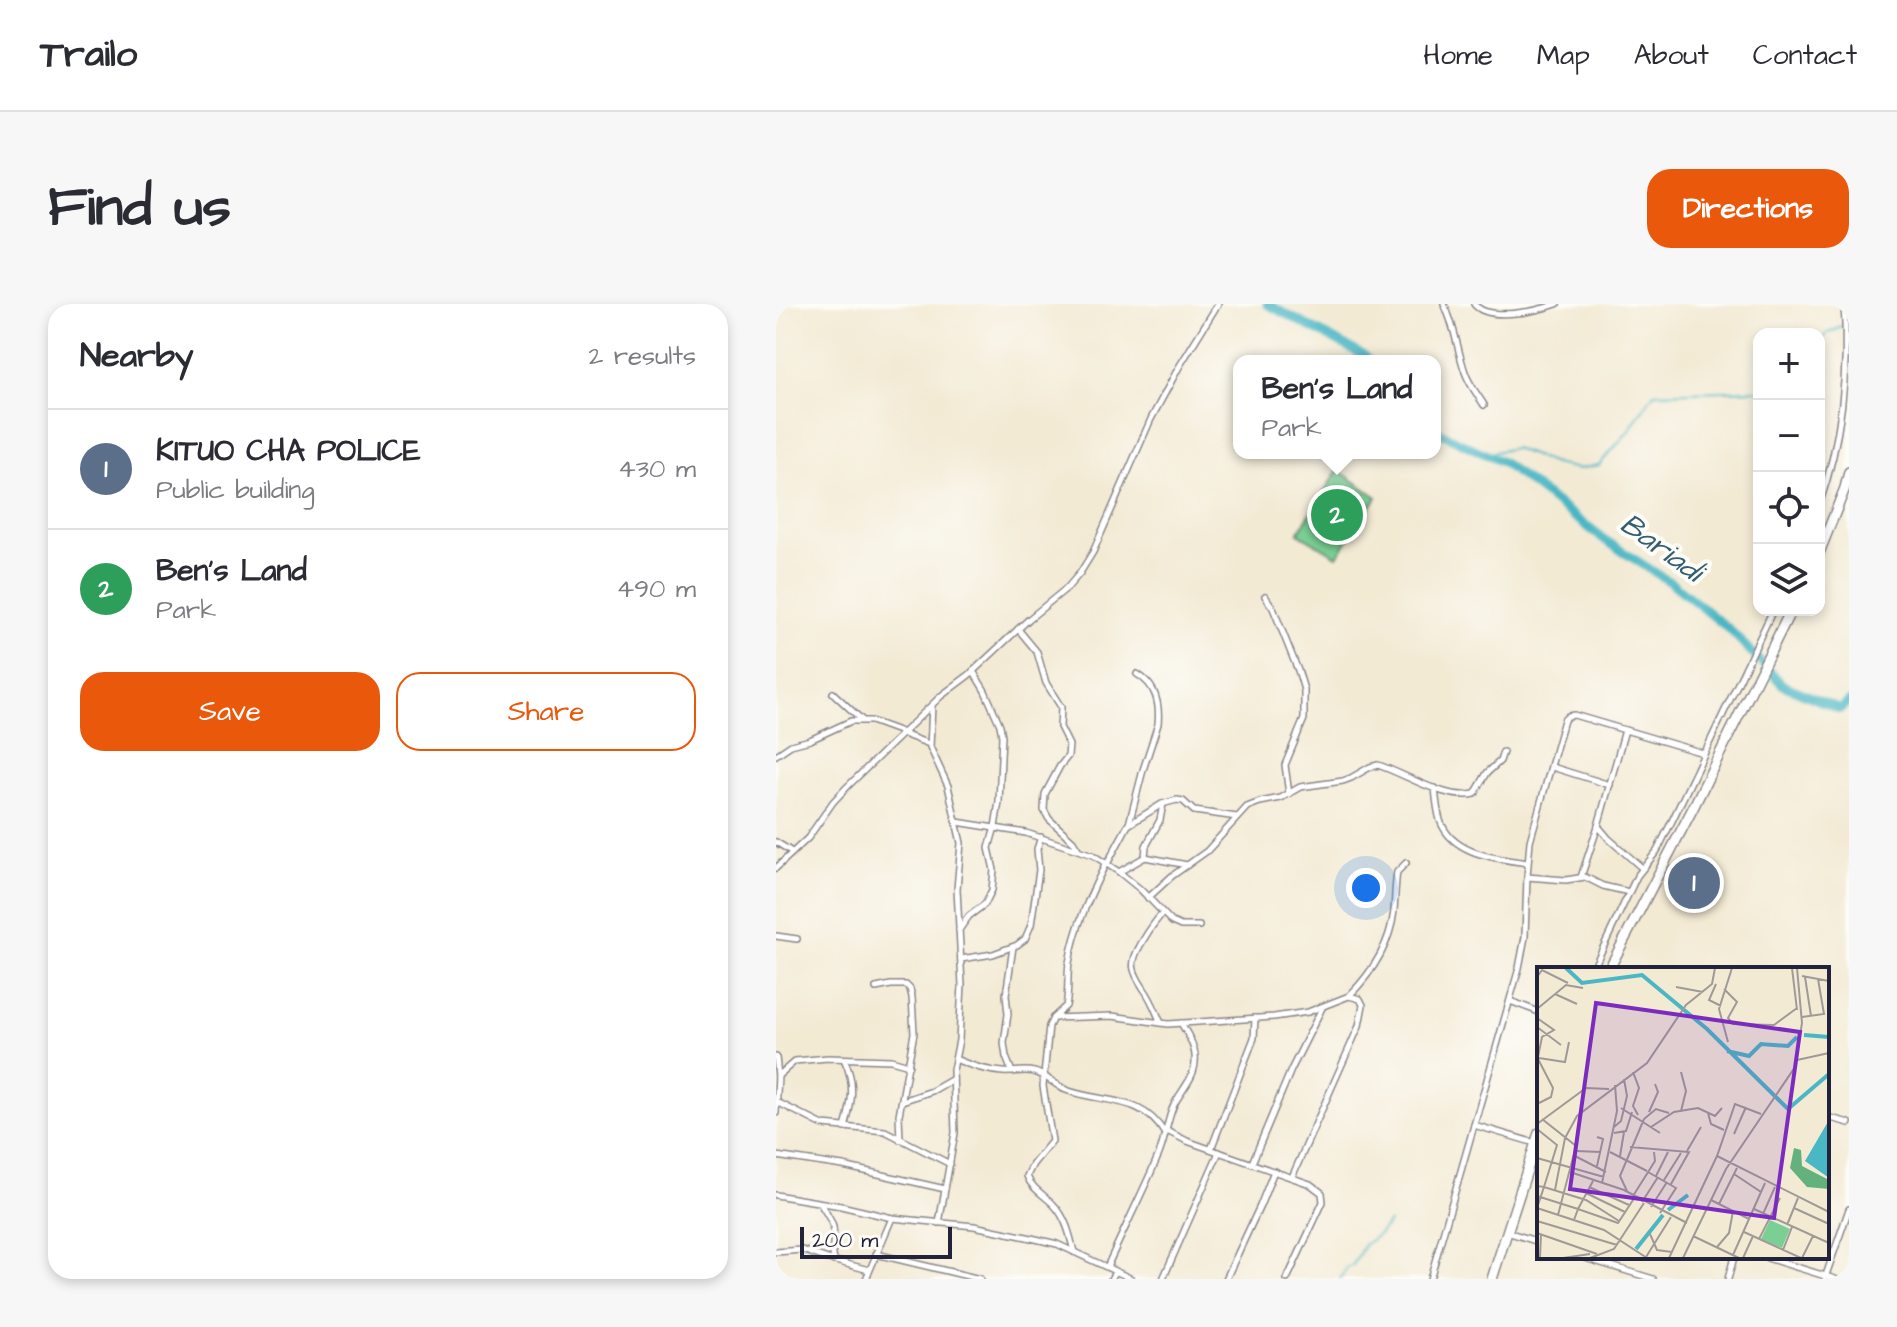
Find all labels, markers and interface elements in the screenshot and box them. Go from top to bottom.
text: Trailo [40,29,137,81]
text: Home [1423,36,1493,75]
text: Map [1537,36,1590,75]
text: About [1634,36,1709,75]
text: Contact [1753,36,1857,75]
text: Find us [48,169,231,247]
button: Directions [1647,169,1849,248]
map controls [1753,328,1825,616]
button: + [1753,328,1825,400]
text: Nearby [80,332,194,380]
text: 2 results [588,338,696,374]
popup [1233,355,1441,459]
text: Ben's Land [1262,368,1412,410]
button: − [1753,400,1825,472]
text: Park [1262,410,1322,446]
text: KITUO CHA POLICE [156,430,421,472]
text: 1 [104,451,108,487]
text: 430 m [618,451,696,487]
text: Public building [156,472,315,508]
button: locate [1753,472,1825,544]
pin: 2 [1311,485,1363,545]
water label: Bariadi [1611,504,1714,594]
button: layers [1753,544,1825,616]
text: Ben's Land [156,550,307,592]
text: 2 [99,571,113,607]
text: 490 m [616,571,696,607]
text: Park [156,592,216,628]
button: Save [80,672,380,751]
button: Share [396,672,696,751]
pin: 1 [1668,853,1720,913]
your location [1346,868,1386,908]
inset map [1537,967,1829,1259]
scale bar [800,1223,952,1259]
text: 200 m [812,1225,878,1256]

